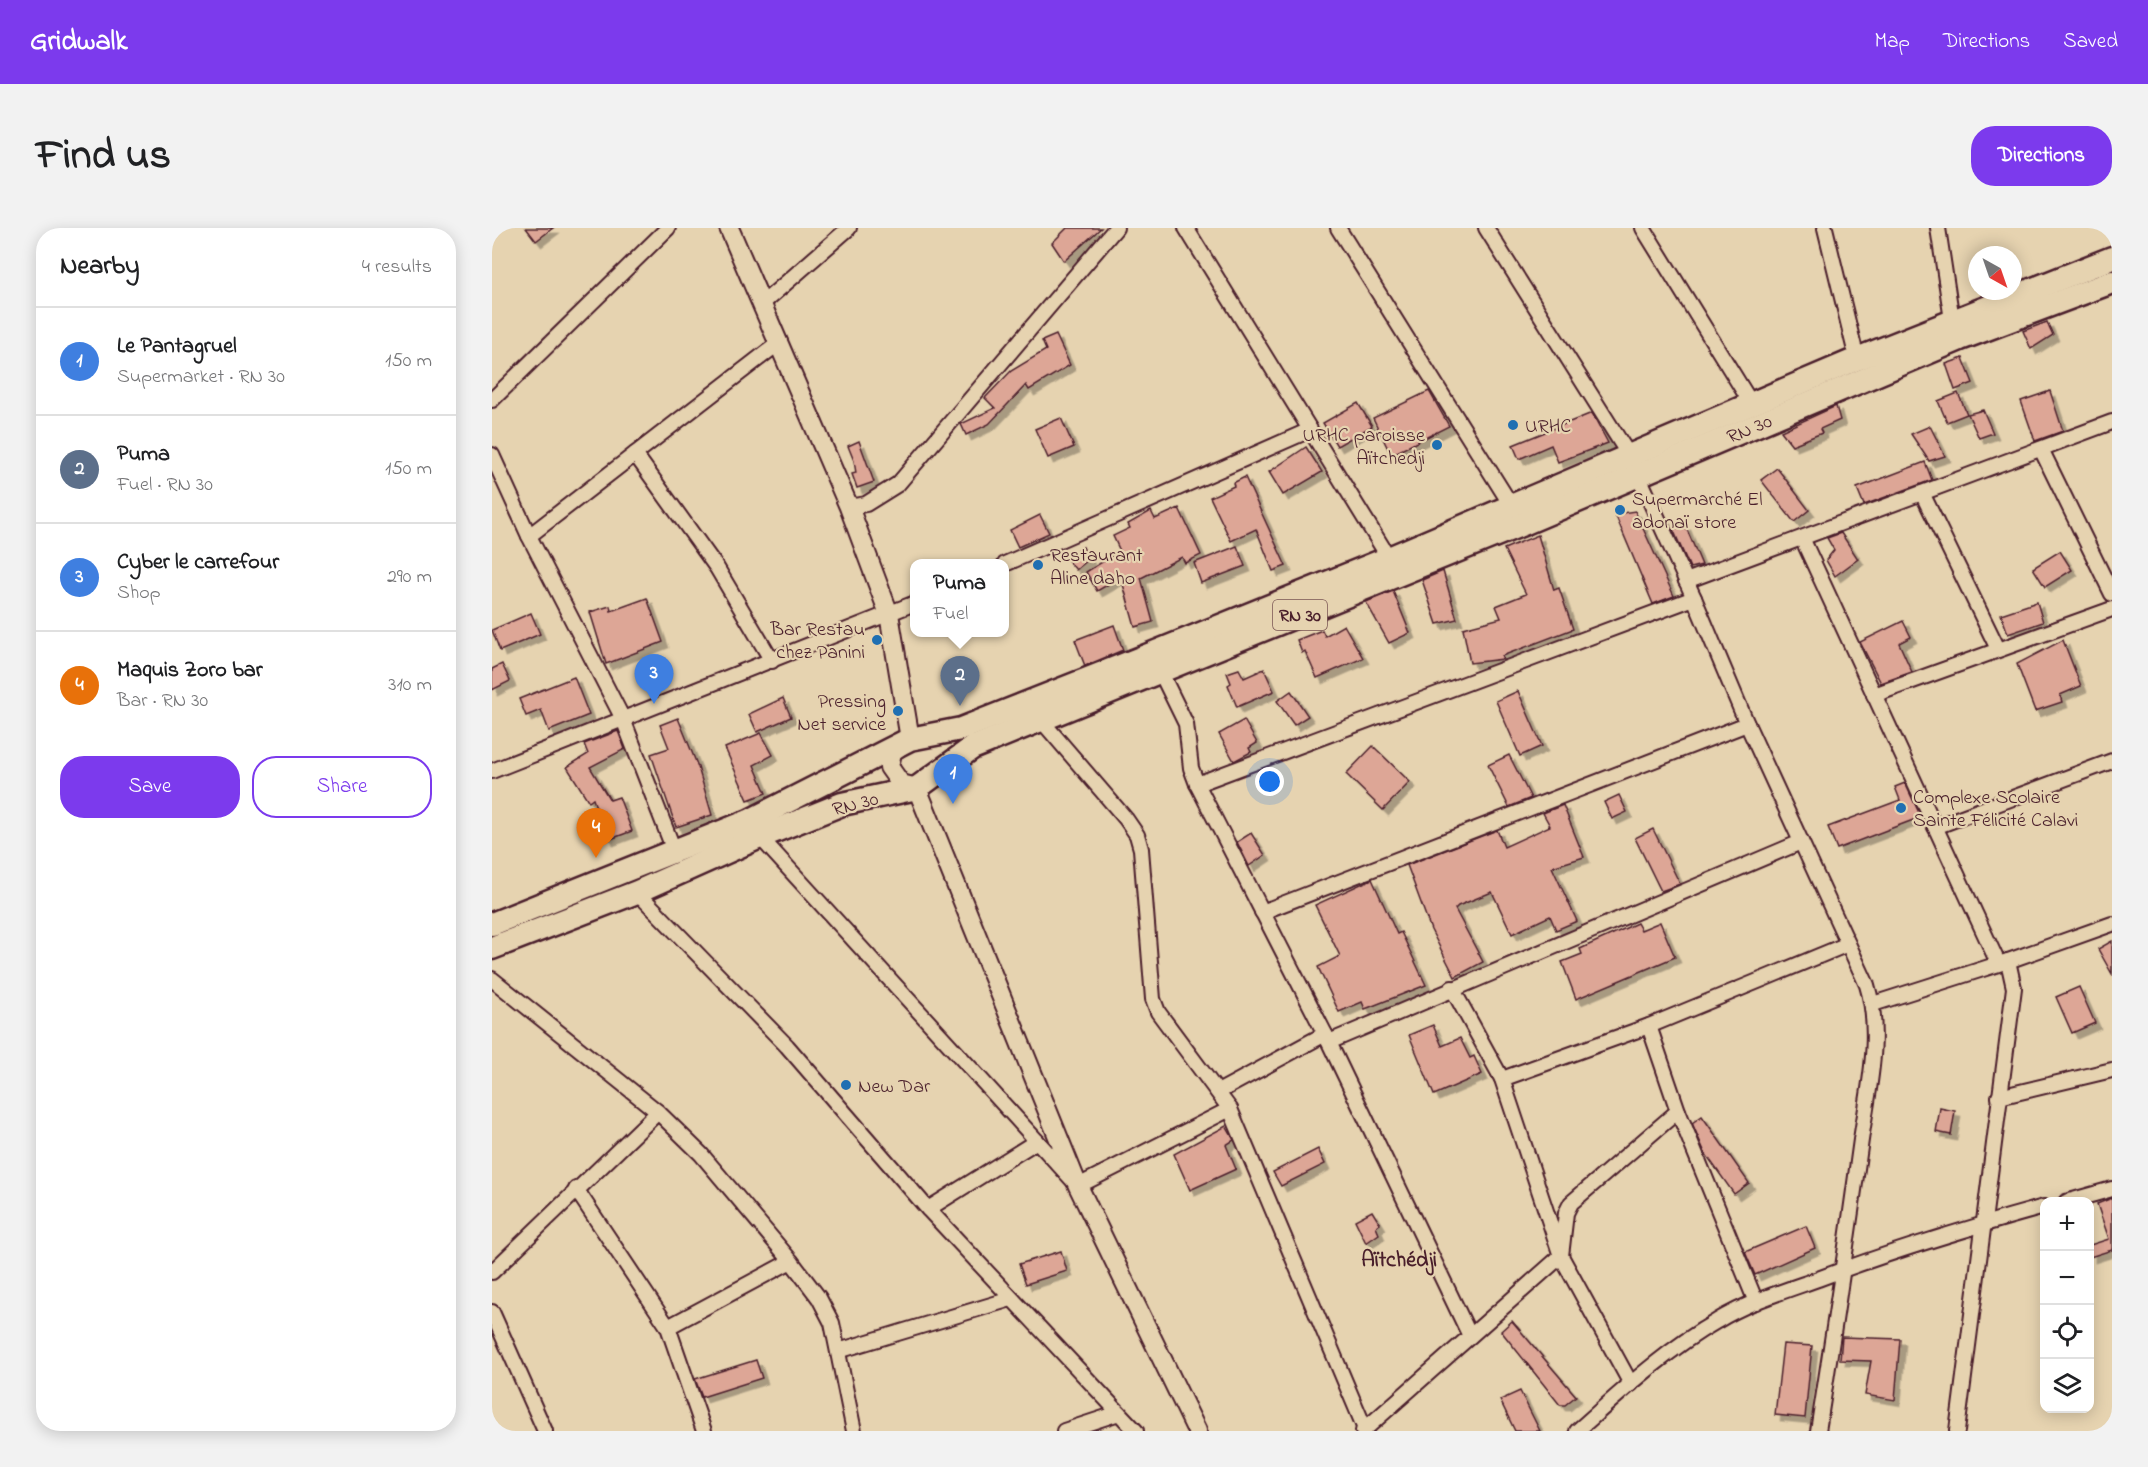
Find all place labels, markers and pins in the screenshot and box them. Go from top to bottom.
place label: URHC [1525,413,1571,442]
marker: URHC [1506,418,1520,432]
place label: URHC paroisse Aïtchedji [1303,422,1425,474]
marker: URHC paroisse Aïtchedji [1430,438,1444,452]
place label: Supermarché El adonaï store [1632,486,1763,538]
marker: Supermarché El adonaï store [1613,503,1627,517]
place label: Restaurant Aline daho [1050,542,1143,594]
marker: Restaurant Aline daho [1031,558,1045,572]
place label: Bar Restau chez Panini [769,616,865,668]
marker: Bar Restau chez Panini [870,633,884,647]
pin: 3 [634,654,674,704]
pin: 2 [940,656,980,706]
place label: Pressing Net service [797,688,886,740]
marker: Pressing Net service [891,704,905,718]
pin: 1 [934,754,972,804]
place label: Complexe Scolaire Sainte Félicité Calavi [1913,784,2078,836]
marker: Complexe Scolaire Sainte Félicité Calavi [1894,801,1908,815]
pin: 4 [576,808,616,858]
place label: New Dar [858,1073,931,1102]
marker: New Dar [839,1078,853,1092]

